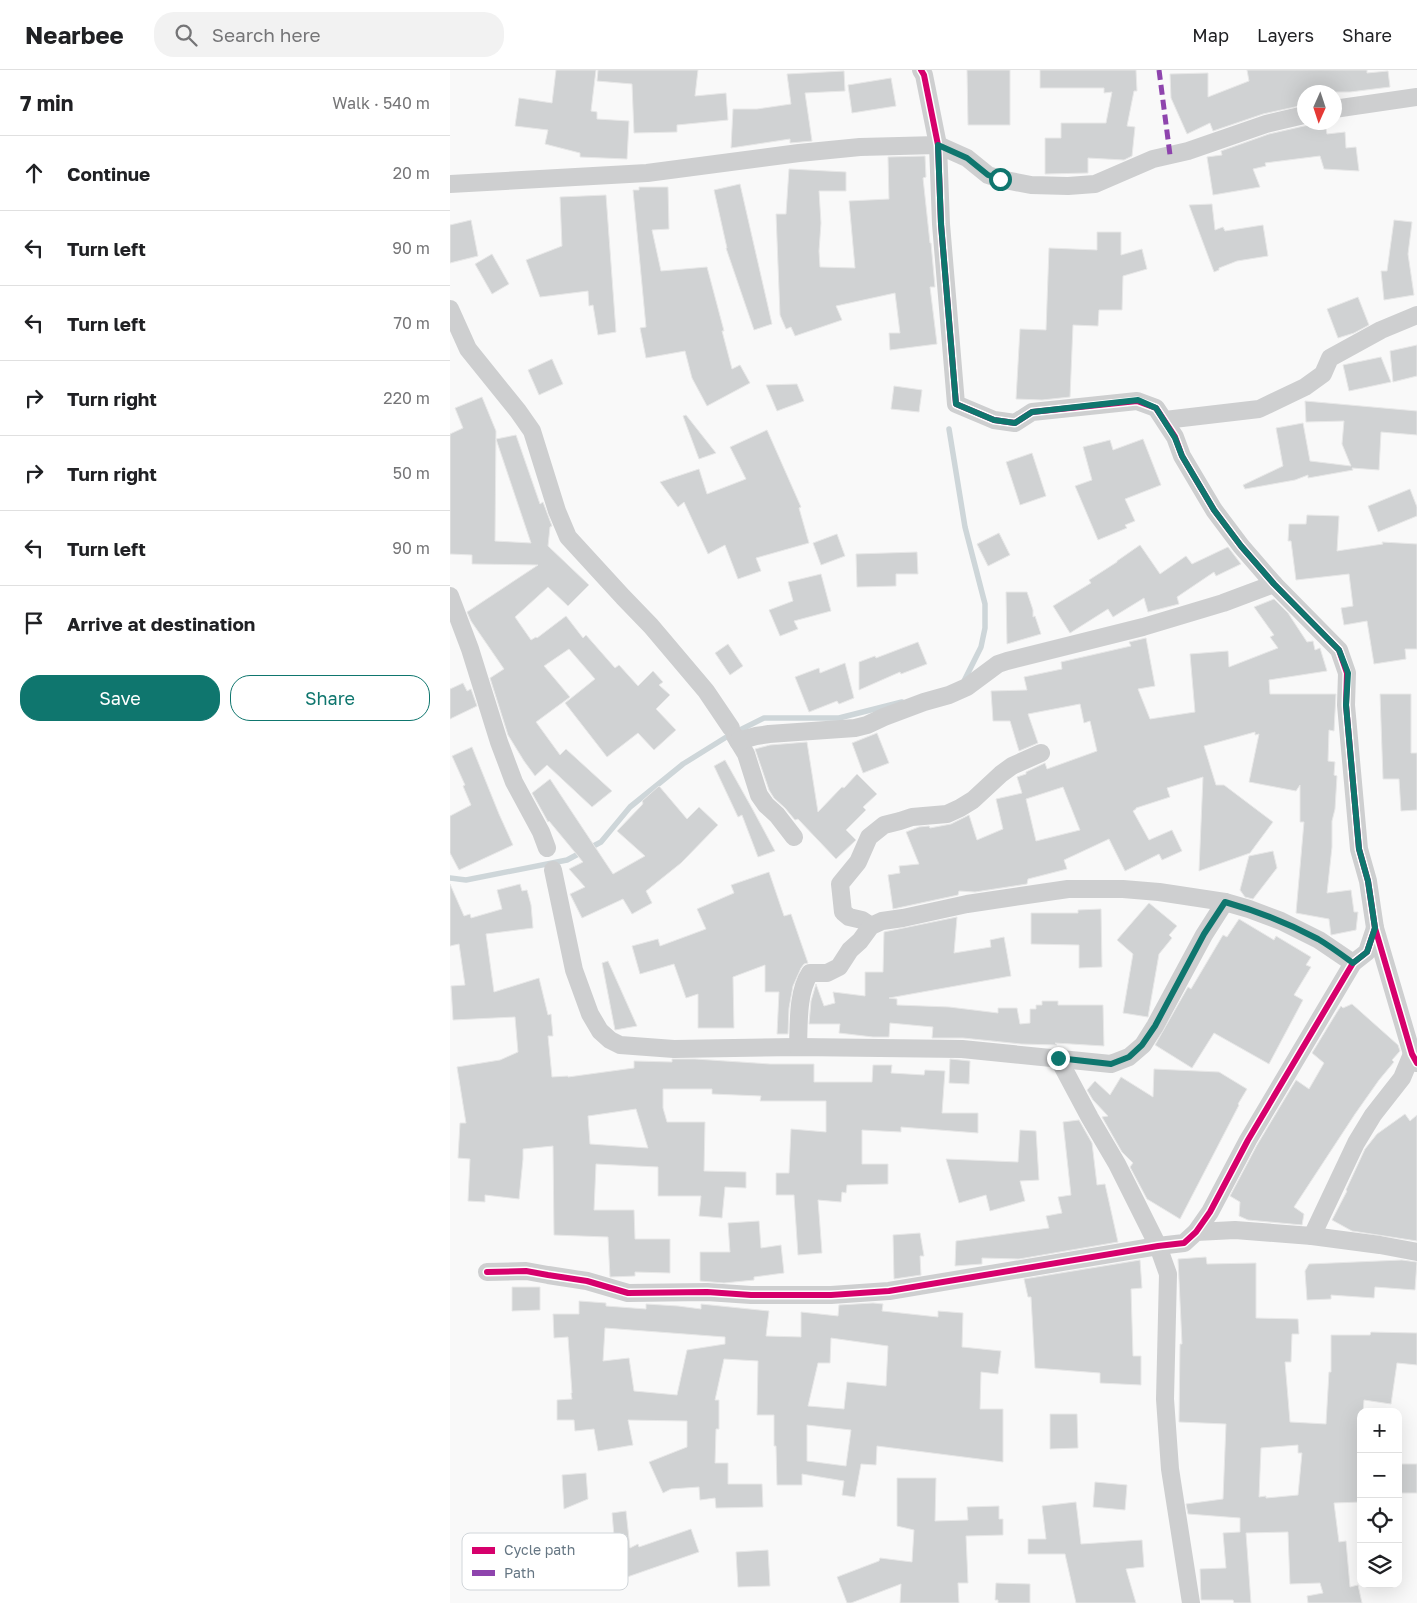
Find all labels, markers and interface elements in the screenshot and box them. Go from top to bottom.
search box [154,12,504,57]
text: Nearbee [25,20,124,49]
icon: search [172,21,200,49]
text: Search here [212,23,321,46]
text: Map [1192,24,1229,46]
text: Layers [1257,24,1314,46]
text: Share [1342,24,1392,46]
north arrow [1297,85,1342,130]
text: 7 min [20,90,74,116]
text: Walk · 540 m [332,93,430,113]
icon: ahead [20,159,48,187]
text: Continue [67,162,150,185]
text: 20 m [393,163,430,183]
route start [989,168,1012,191]
icon: left [20,234,48,262]
text: Turn left [67,237,146,260]
text: 90 m [392,238,430,258]
icon: left [20,309,48,337]
text: Turn left [67,312,146,335]
text: 70 m [393,313,430,333]
icon: right [20,384,48,412]
text: Turn right [67,387,157,410]
text: 220 m [383,388,430,408]
icon: right [20,459,48,487]
text: Turn right [67,462,157,485]
text: 50 m [393,463,430,483]
icon: left [20,534,48,562]
text: Turn left [67,537,146,560]
text: 90 m [392,538,430,558]
icon: arrive [20,609,48,637]
text: Arrive at destination [67,612,255,635]
button: Save [20,675,220,721]
button: Share [230,675,430,721]
route end [1047,1047,1070,1070]
map controls [1357,1408,1402,1588]
button: + [1357,1408,1402,1453]
button: − [1357,1453,1402,1498]
button: locate [1357,1498,1402,1543]
legend [462,1533,628,1590]
text: Cycle path [504,1541,575,1558]
button: layers [1357,1543,1402,1588]
text: Path [504,1564,535,1581]

